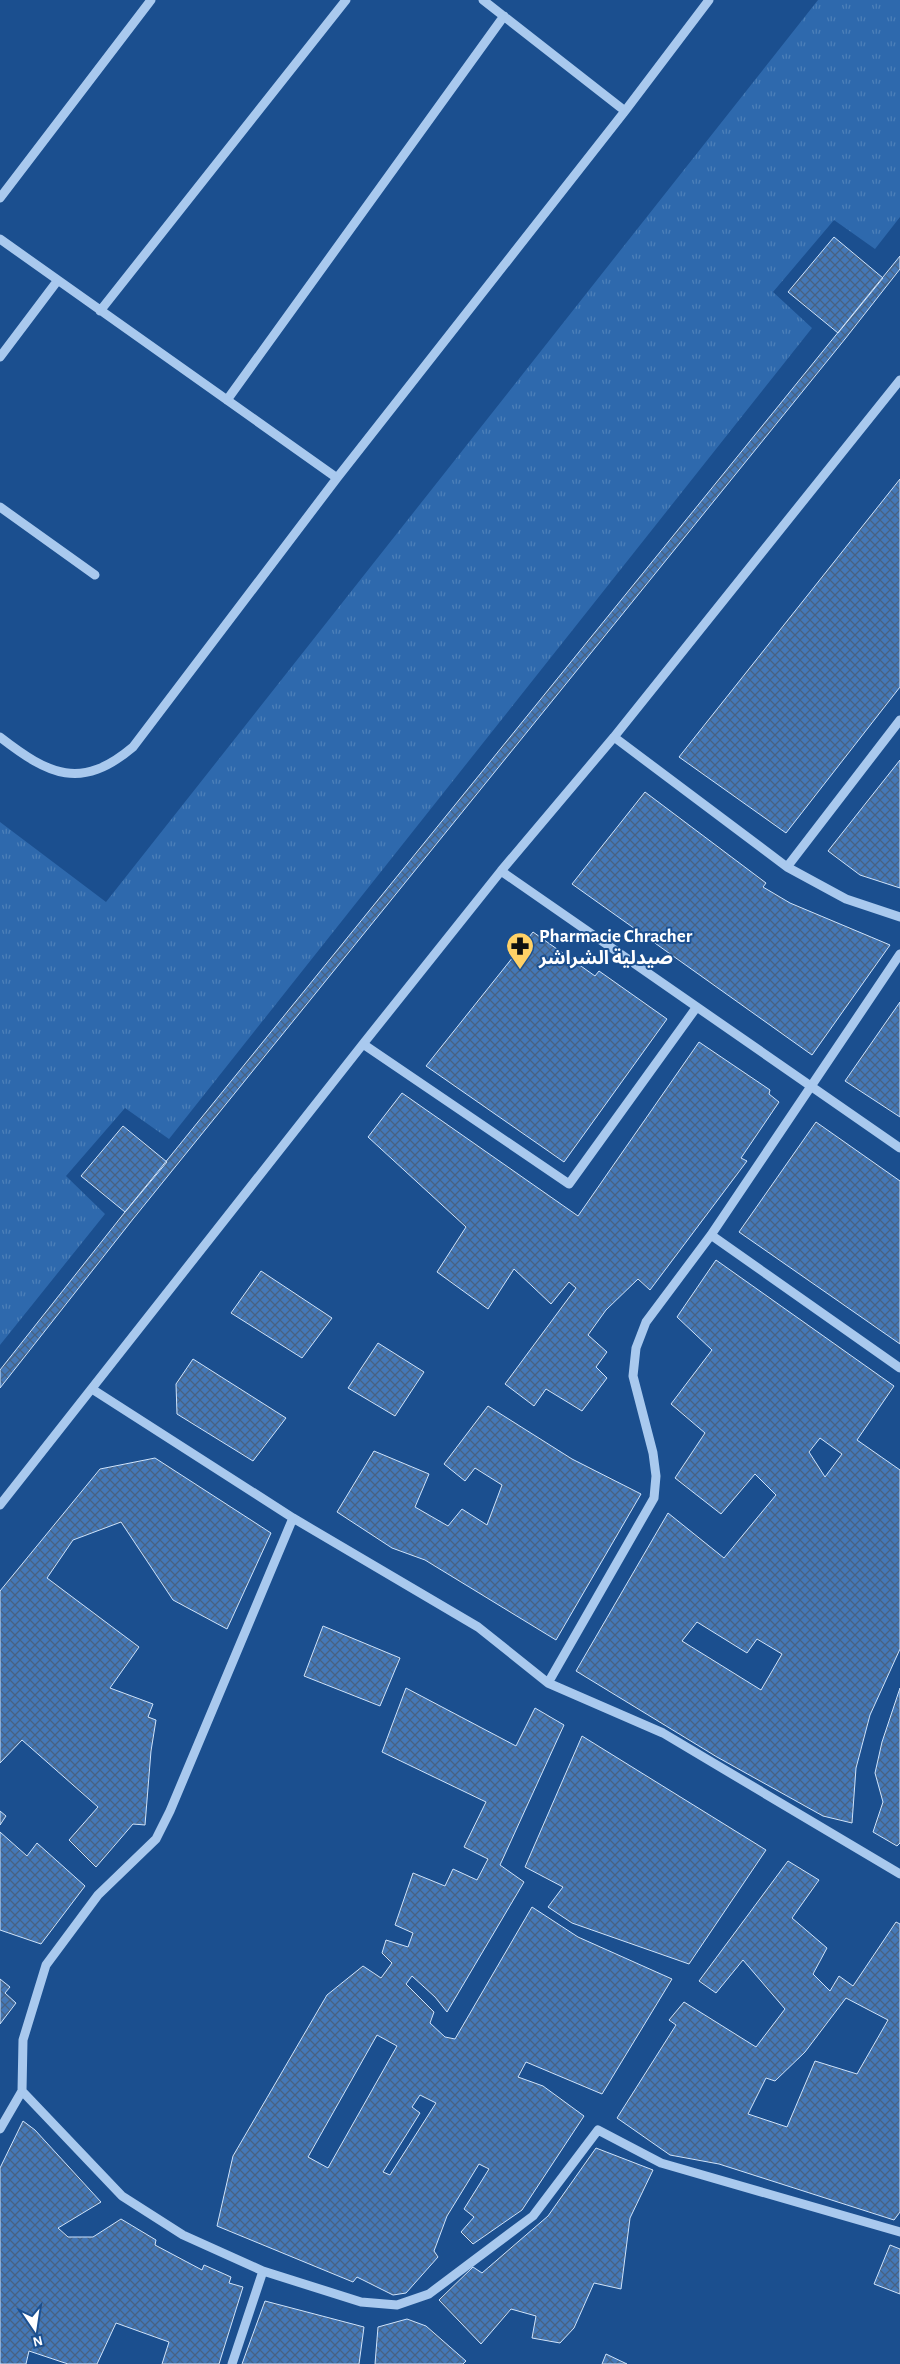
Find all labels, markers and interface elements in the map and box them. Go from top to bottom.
place label: Pharmacie Chracher صيدلية الشراشر [538,927,693,969]
pharmacy icon: Pharmacie Chracher صيدلية الشراشر [505,931,535,970]
north arrow [10,2304,60,2354]
text: N [31,2333,44,2349]

